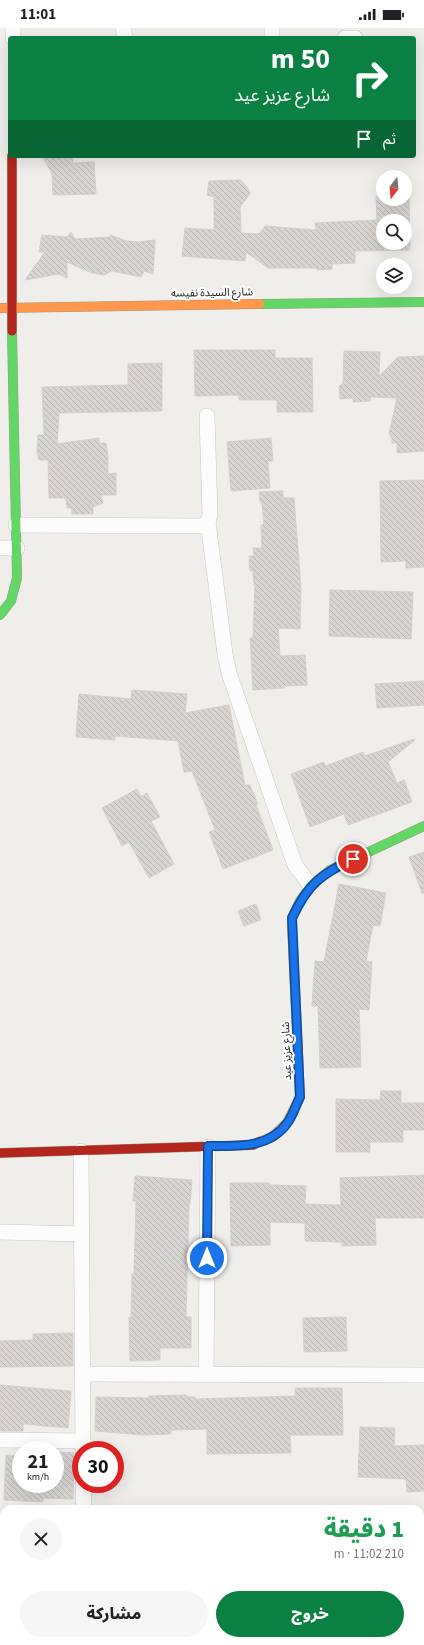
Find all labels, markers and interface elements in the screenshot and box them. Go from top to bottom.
text: 11:01 [20,4,56,25]
text: 50 m [271,39,330,79]
icon: right [344,52,396,104]
text: شارع عزيز عيد [234,83,330,108]
icon: arrive [353,128,375,150]
text: ثم [383,129,396,150]
north arrow [376,170,412,206]
map controls [376,170,412,294]
button: search [376,214,412,250]
button: layers [376,258,412,294]
street label: شارع السيدة نفيسه [171,284,254,301]
pin [336,842,370,876]
icon: arrive [342,848,364,870]
street label: شارع عزيز عيد [278,1021,295,1080]
position arrow [186,1237,228,1279]
speed limit sign: 30 [72,1441,124,1493]
text: 21 [27,1448,49,1476]
text: km/h [27,1470,49,1484]
text: 1 دقيقة [324,1512,404,1547]
button: close [20,1518,62,1560]
text: 210 m · 11:02 [334,1545,404,1563]
button: مشاركة [20,1591,208,1637]
button: خروج [216,1591,404,1637]

